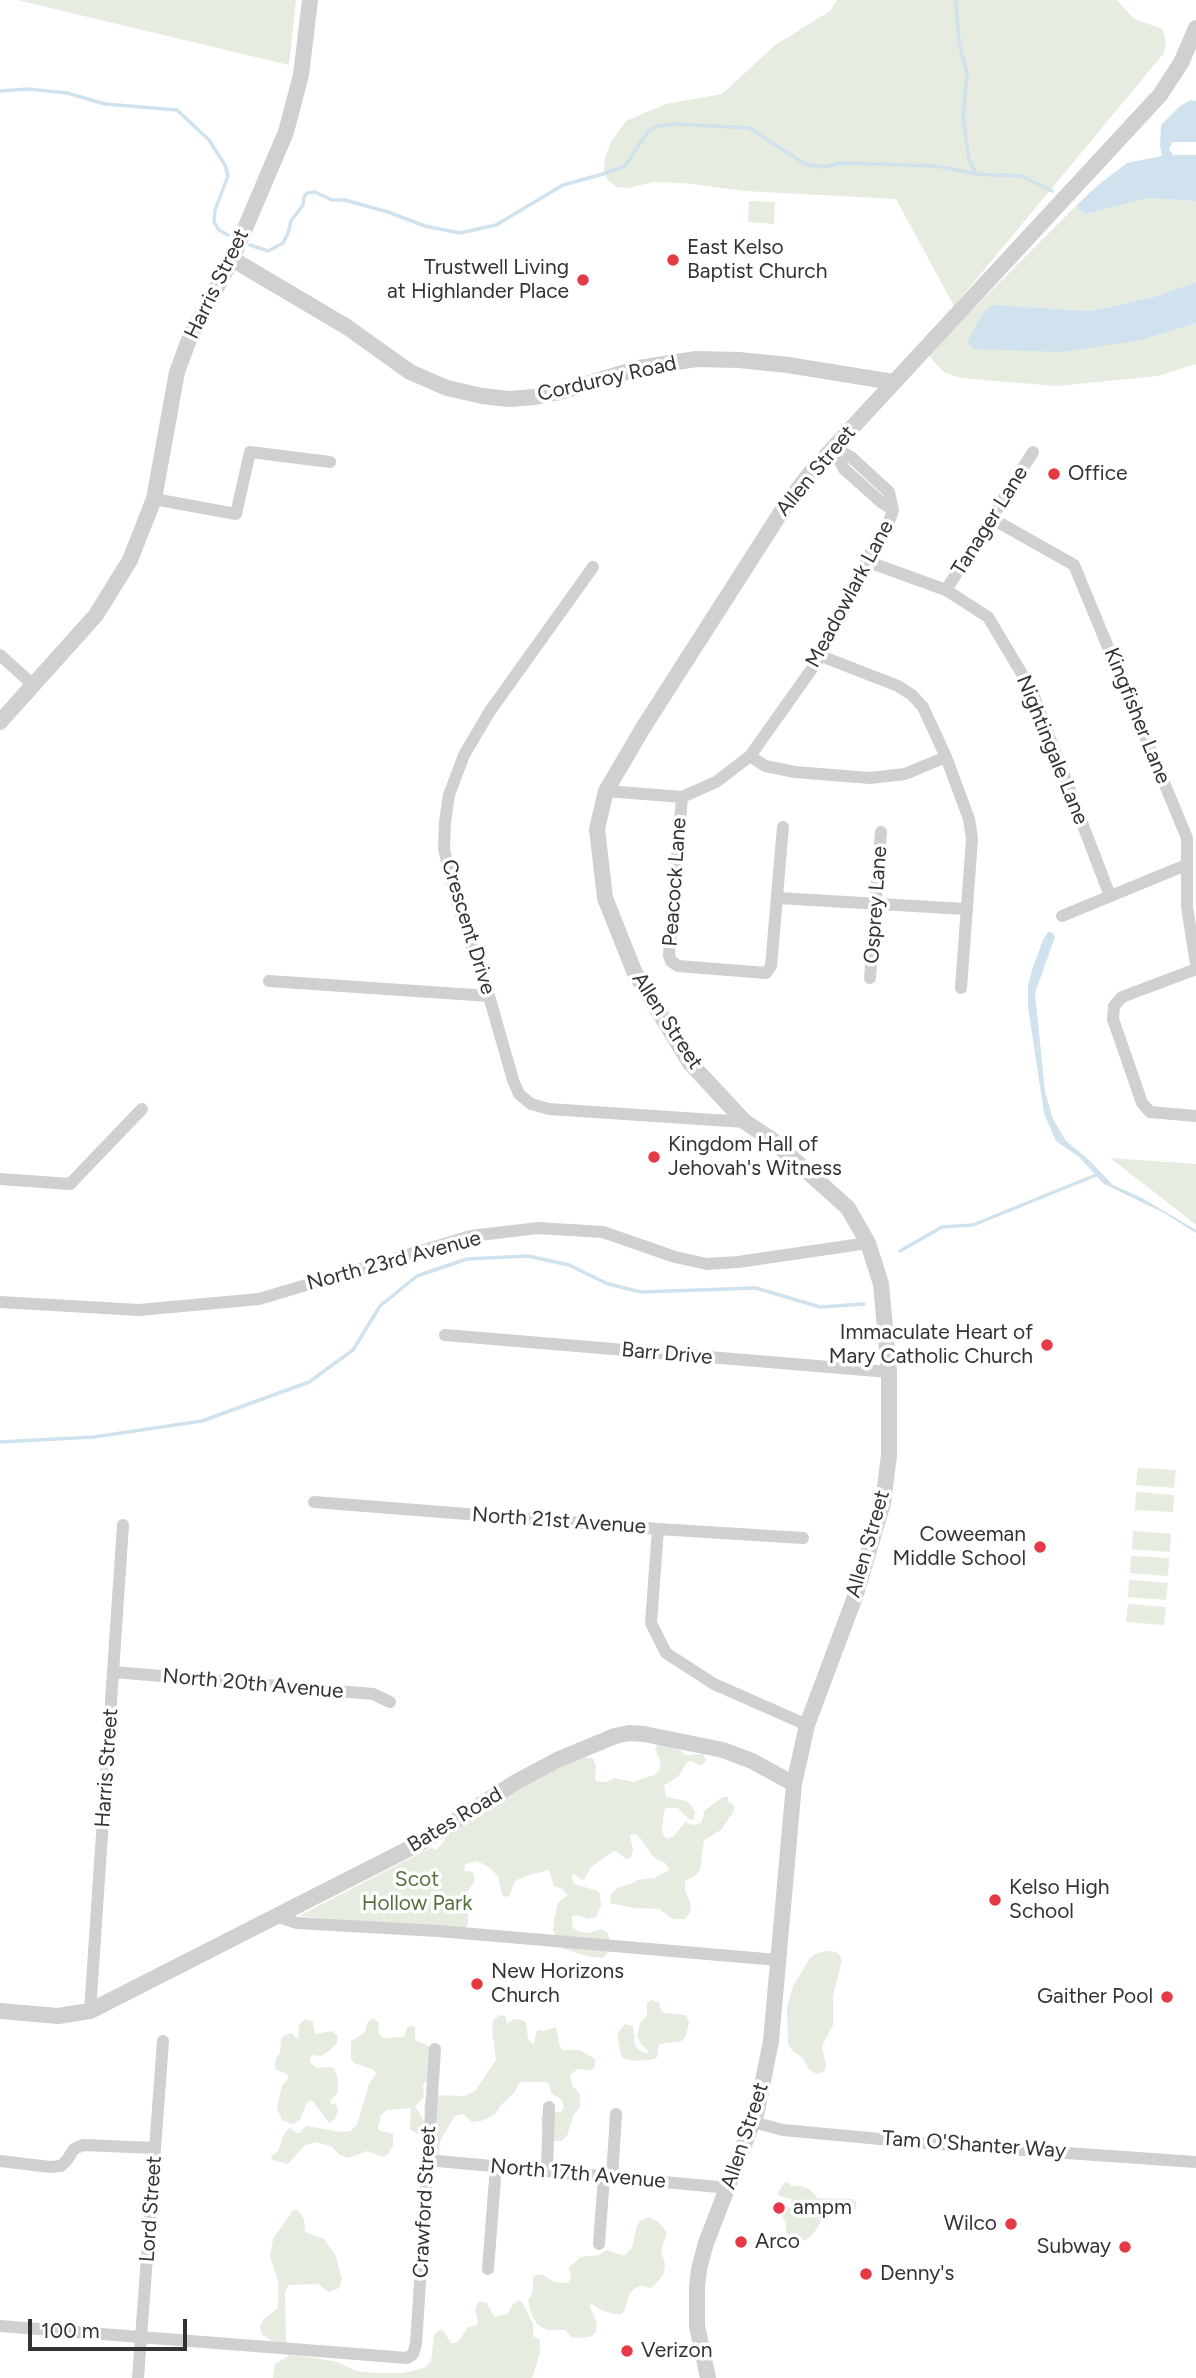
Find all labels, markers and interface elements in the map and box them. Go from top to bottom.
street label: Harris Street [180,225,254,343]
place label: East Kelso Baptist Church [687,235,827,285]
marker: East Kelso Baptist Church [665,252,681,268]
place label: Trustwell Living at Highlander Place [387,255,569,305]
marker: Trustwell Living at Highlander Place [575,272,591,288]
street label: Corduroy Road [535,351,679,407]
street label: Allen Street [771,421,861,521]
place label: Office [1068,461,1127,487]
street label: Tanager Lane [946,462,1034,580]
marker: Office [1046,466,1062,482]
street label: Meadowlark Lane [801,516,899,672]
street label: Kingfisher Lane [1098,644,1176,788]
street label: Nightingale Lane [1011,672,1093,828]
street label: Peacock Lane [658,817,692,947]
street label: Osprey Lane [859,845,893,965]
street label: Crescent Drive [436,857,500,997]
street label: Allen Street [626,968,708,1074]
place label: Kingdom Hall of Jehovah's Witness [668,1132,842,1182]
marker: Kingdom Hall of Jehovah's Witness [646,1149,662,1165]
street label: North 23rd Avenue [304,1226,484,1296]
place label: Immaculate Heart of Mary Catholic Church [829,1320,1033,1370]
street label: Barr Drive [620,1337,714,1371]
marker: Immaculate Heart of Mary Catholic Church [1039,1337,1055,1353]
street label: Allen Street [841,1487,895,1601]
street label: North 21st Avenue [471,1502,647,1540]
place label: Coweeman Middle School [893,1522,1026,1572]
marker: Coweeman Middle School [1032,1539,1048,1555]
street label: North 20th Avenue [162,1664,344,1704]
street label: Harris Street [90,1708,124,1828]
street label: Bates Road [403,1782,507,1858]
park label: Scot Hollow Park [362,1867,472,1917]
place label: Kelso High School [1009,1875,1110,1925]
marker: Kelso High School [987,1892,1003,1908]
place label: New Horizons Church [491,1959,624,2009]
marker: New Horizons Church [469,1976,485,1992]
place label: Gaither Pool [1037,1984,1153,2010]
marker: Gaither Pool [1159,1989,1175,2005]
street label: Allen Street [716,2079,774,2193]
street label: Crawford Street [408,2125,442,2279]
street label: Tam O'Shanter Way [881,2126,1067,2164]
street label: North 17th Avenue [489,2154,667,2194]
street label: Lord Street [135,2155,167,2263]
place label: ampm [793,2195,852,2221]
marker: ampm [771,2200,787,2216]
place label: Wilco [944,2211,997,2237]
marker: Wilco [1003,2216,1019,2232]
place label: Arco [755,2229,800,2255]
marker: Arco [733,2234,749,2250]
place label: Subway [1037,2234,1111,2260]
marker: Subway [1117,2239,1133,2255]
place label: Denny's [880,2261,954,2287]
marker: Denny's [858,2266,874,2282]
scale bar [32,2304,191,2348]
text: 100 m [41,2318,100,2343]
place label: Verizon [641,2338,712,2364]
marker: Verizon [619,2343,635,2359]

